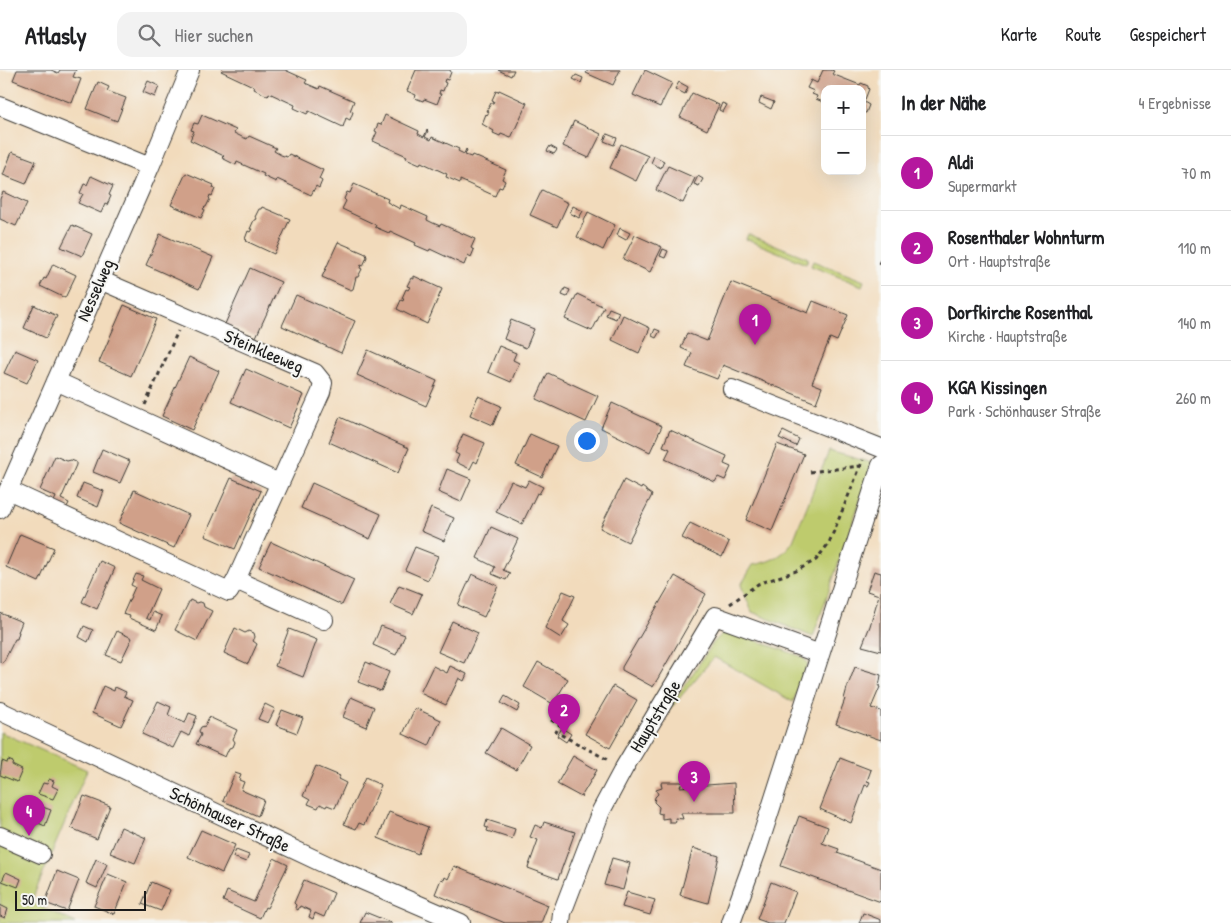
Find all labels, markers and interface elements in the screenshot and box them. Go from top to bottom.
search box [117,12,467,57]
text: Atlasly [25,19,87,51]
icon: search [135,21,163,49]
text: Hier suchen [175,22,253,48]
text: Karte [1001,22,1038,47]
text: Route [1066,22,1102,47]
text: Gespeichert [1130,22,1206,47]
map controls [821,85,866,175]
button: + [821,85,866,130]
text: In der Nähe [901,88,986,117]
text: 4 Ergebnisse [1139,92,1211,114]
button: − [821,130,866,175]
text: Aldi [948,149,974,175]
text: 1 [914,162,920,184]
text: 70 m [1181,162,1211,184]
text: Supermarkt [948,175,1017,197]
text: Rosenthaler Wohnturm [948,224,1104,250]
text: 2 [913,237,921,259]
text: 110 m [1178,237,1211,259]
text: Ort · Hauptstraße [948,250,1051,272]
street label: Nesselweg [70,255,120,325]
text: Dorfkirche Rosenthal [948,299,1092,325]
pin: 1 [739,304,771,345]
text: 3 [913,312,921,334]
text: 140 m [1177,312,1211,334]
street label: Steinkleeweg [221,323,307,379]
text: Kirche · Hauptstraße [948,325,1067,347]
text: KGA Kissingen [948,374,1047,400]
text: 4 [914,387,920,409]
text: 260 m [1175,387,1211,409]
text: Park · Schönhauser Straße [948,400,1101,422]
your location [574,428,600,454]
street label: Hauptstraße [624,675,686,757]
pin: 2 [548,694,580,735]
pin: 3 [678,761,710,802]
street label: Schönhauser Straße [166,780,294,858]
pin: 4 [13,795,45,836]
scale bar [15,888,146,911]
text: 50 m [22,890,47,909]

